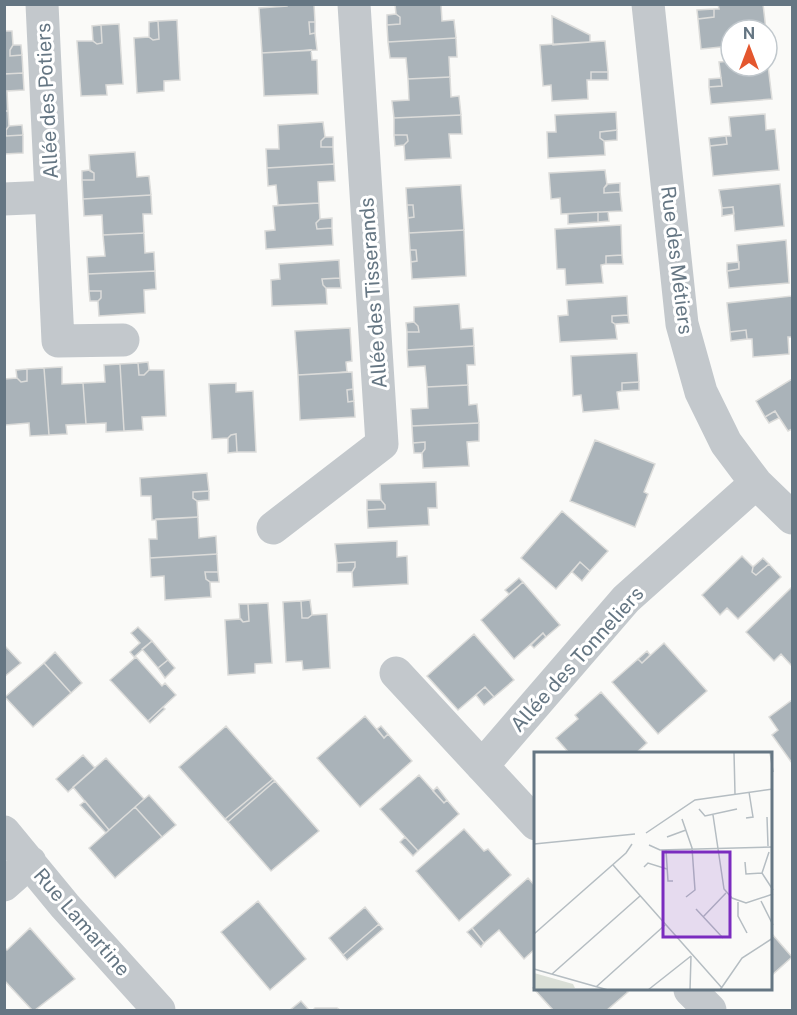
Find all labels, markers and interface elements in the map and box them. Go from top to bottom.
north arrow [719,18,779,78]
street label: Allée des Potiers [31,22,63,180]
text: N [743,24,755,43]
street label: Rue des Métiers [656,184,698,336]
street label: Allée des Tisserands [354,197,392,389]
street label: Allée des Tonneliers [505,581,649,737]
inset map [534,752,773,991]
street label: Rue Lamartine [29,863,135,981]

